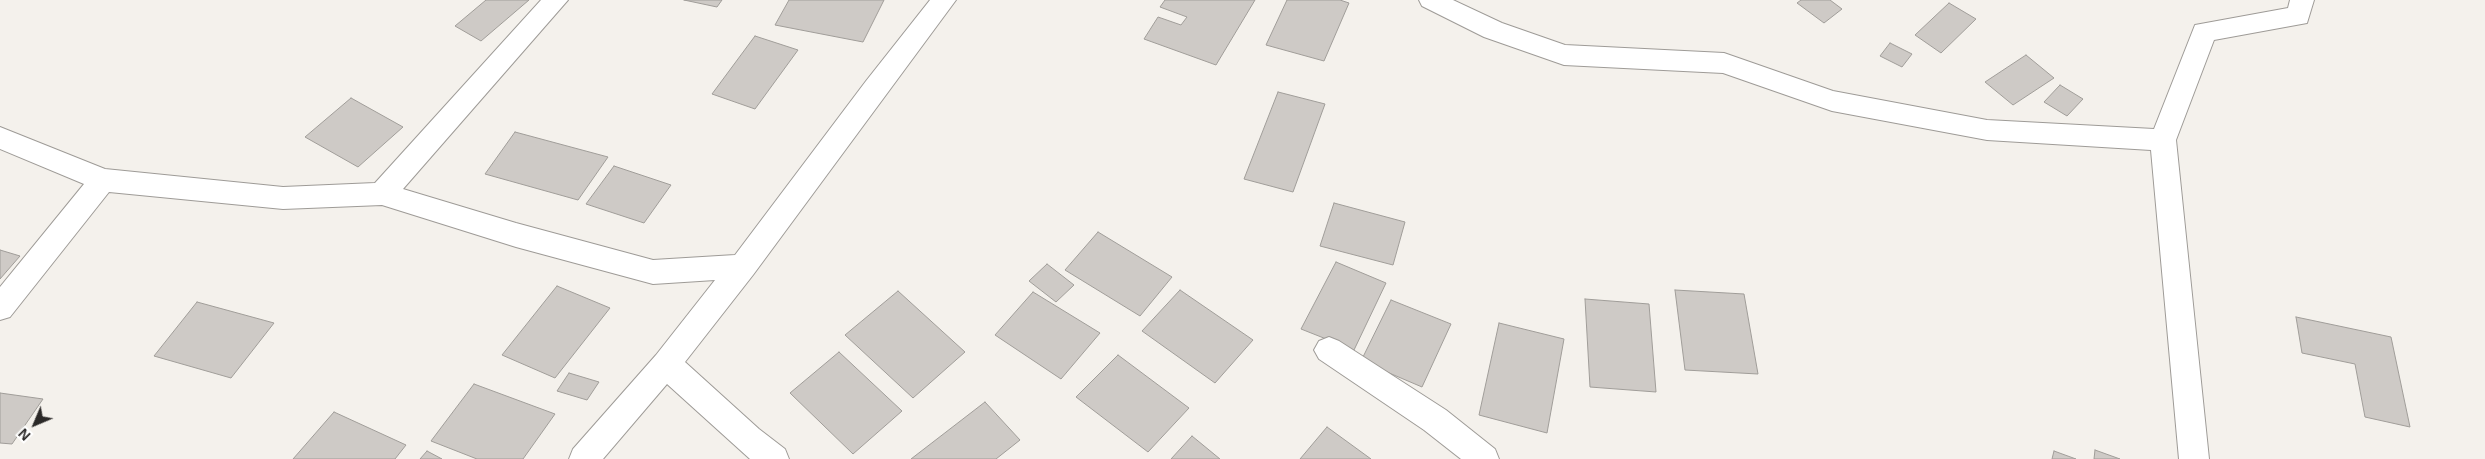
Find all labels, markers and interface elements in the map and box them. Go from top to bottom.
north arrow [10,399,60,449]
text: N [15,425,34,444]

